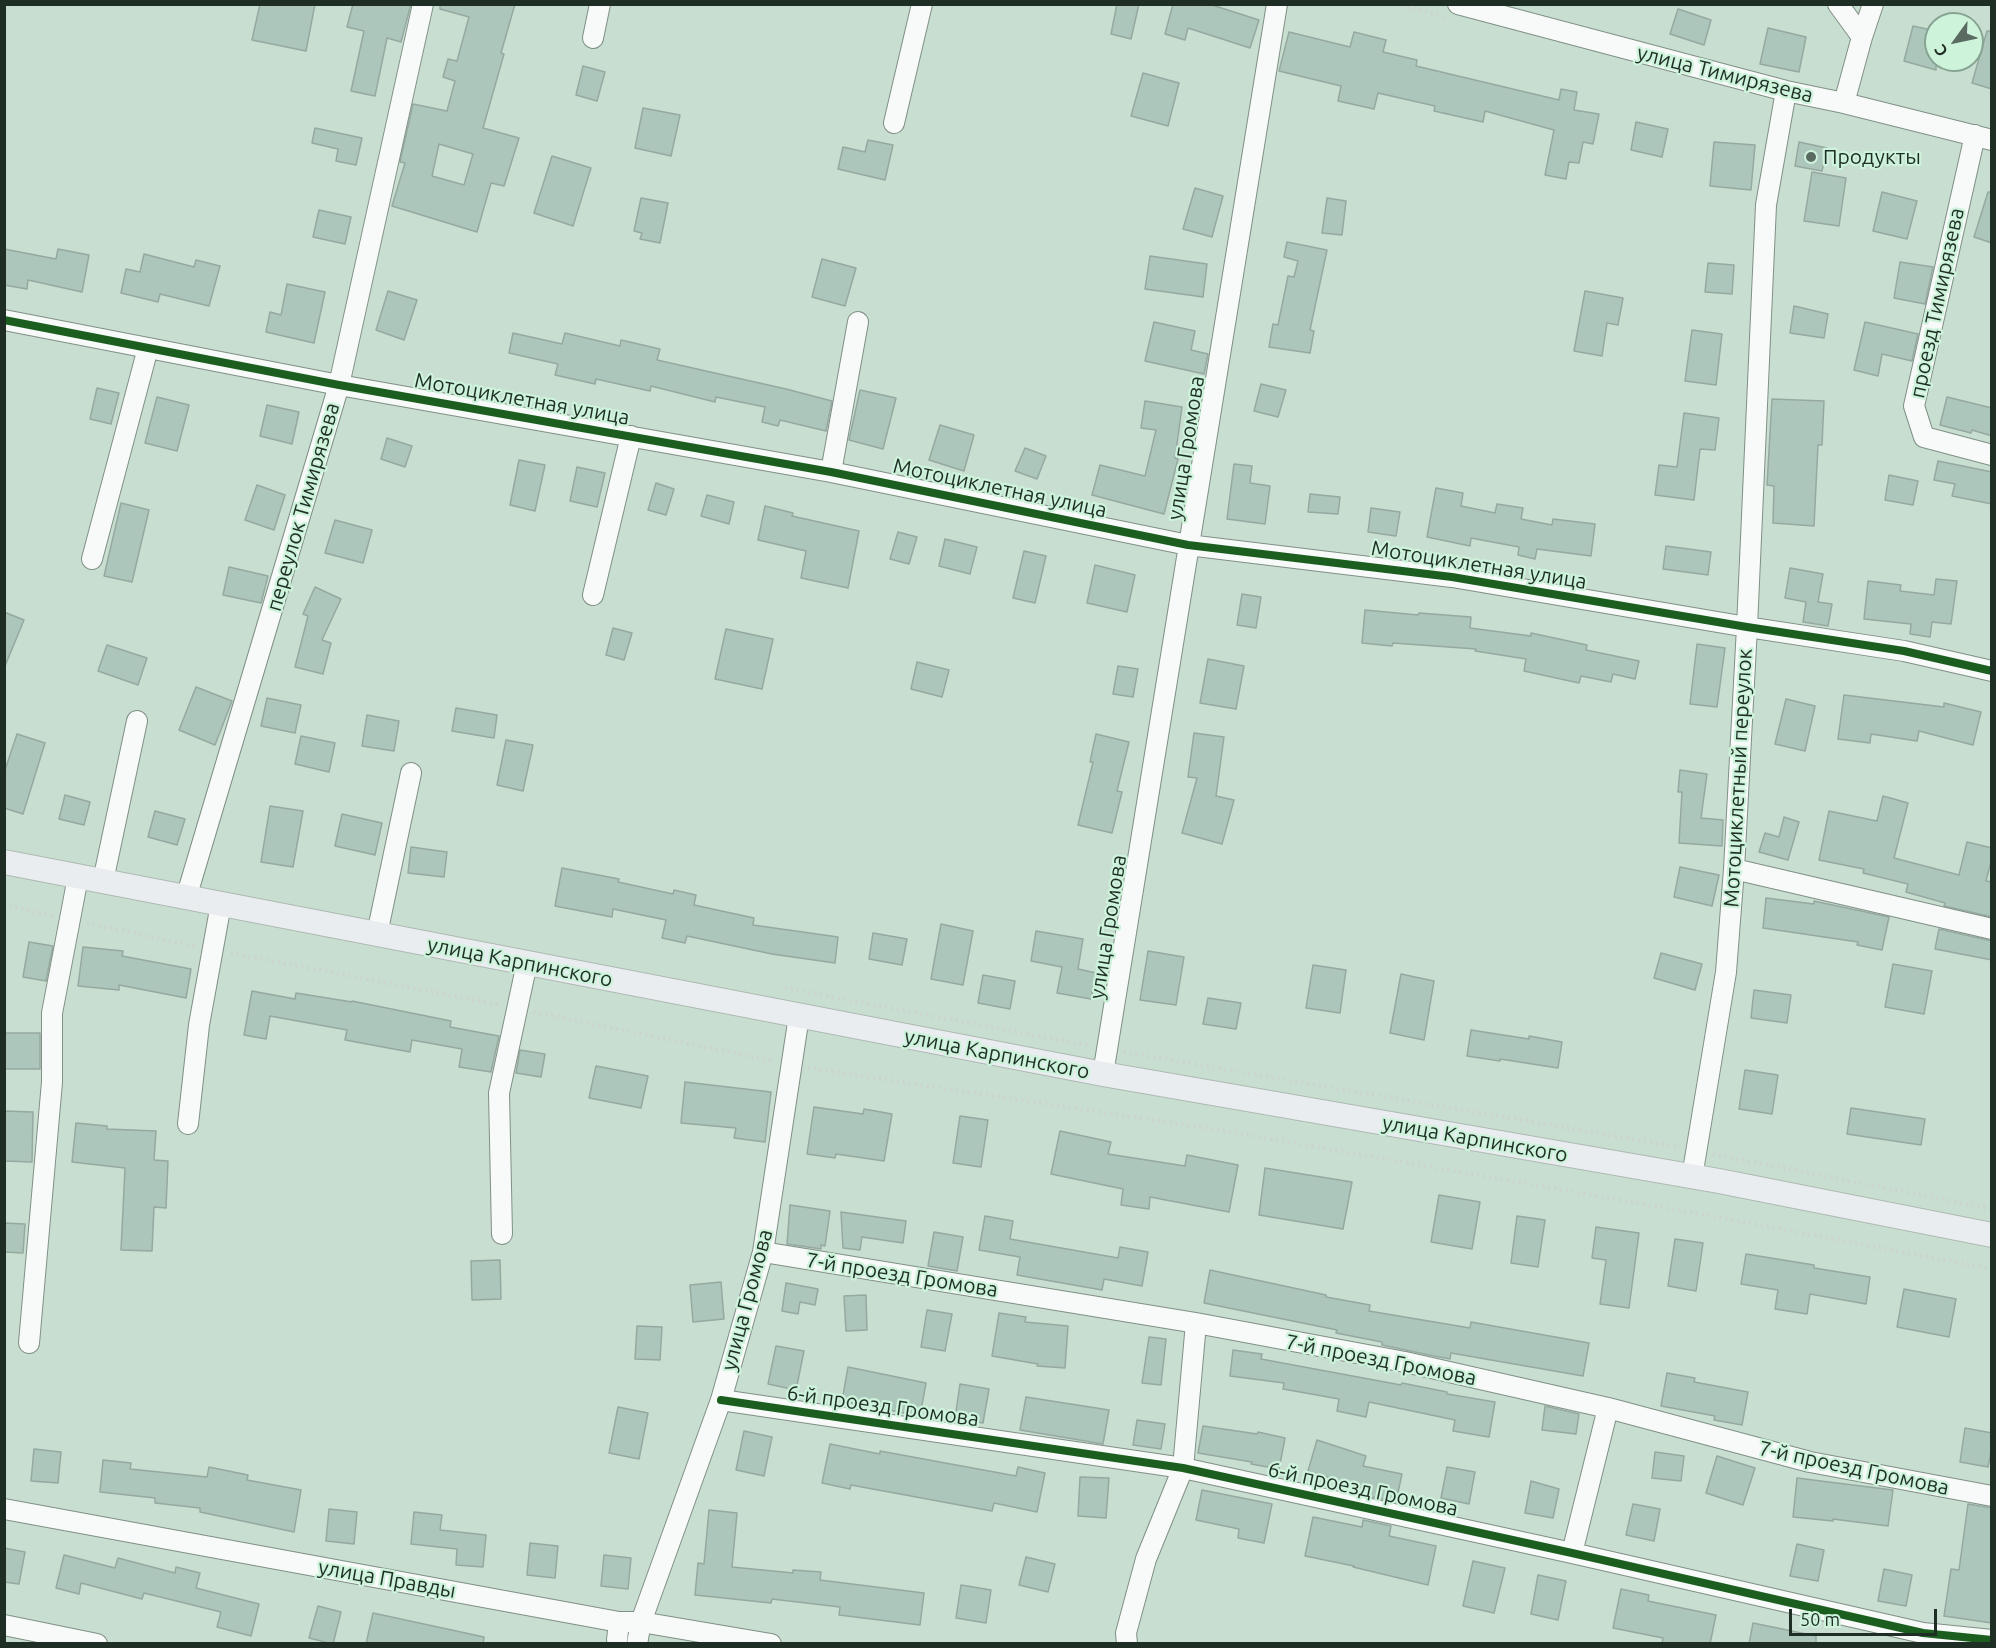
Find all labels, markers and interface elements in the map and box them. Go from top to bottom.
north arrow [1924,12,1984,72]
street label: улица Тимирязева [1634,40,1816,108]
text: С [1930,42,1951,60]
place label: Продукты [1823,144,1921,170]
marker: Продукты [1804,150,1818,164]
street label: проезд Тимирязева [1905,206,1969,400]
street label: Мотоциклетная улица [413,368,631,430]
street label: улица Громова [1162,374,1210,522]
street label: переулок Тимирязева [261,400,345,614]
street label: Мотоциклетная улица [891,453,1109,523]
street label: Мотоциклетная улица [1369,536,1589,594]
street label: Мотоциклетный переулок [1719,648,1757,908]
street label: улица Громова [1084,853,1132,1001]
street label: улица Карпинского [425,932,615,992]
street label: улица Карпинского [902,1024,1092,1084]
street label: улица Карпинского [1380,1110,1570,1168]
street label: улица Громова [716,1226,778,1374]
street label: 7-й проезд Громова [804,1247,1000,1303]
street label: 7-й проезд Громова [1283,1329,1479,1391]
street label: 6-й проезд Громова [785,1380,981,1432]
street label: 7-й проезд Громова [1757,1436,1951,1500]
street label: 6-й проезд Громова [1266,1457,1460,1521]
street label: улица Правды [316,1554,458,1604]
scale bar [1792,1597,1940,1635]
text: 50 m [1800,1609,1840,1629]

